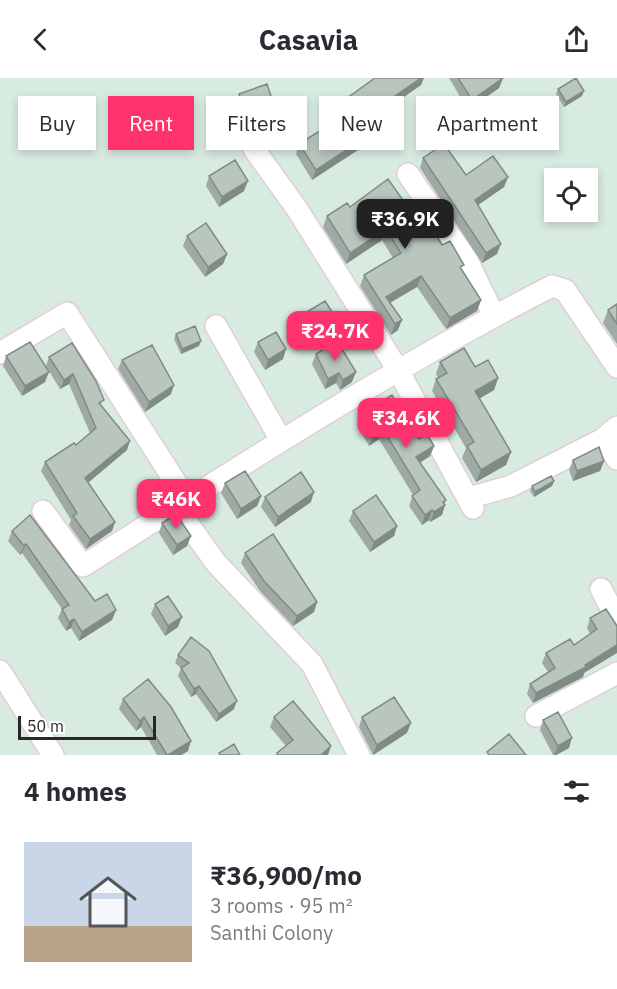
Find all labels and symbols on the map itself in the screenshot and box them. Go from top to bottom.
pin: ₹36.9K [356,199,454,250]
pin: ₹24.7K [286,311,384,362]
pin: ₹34.6K [357,398,455,449]
pin: ₹46K [140,479,212,530]
scale bar [18,713,156,740]

